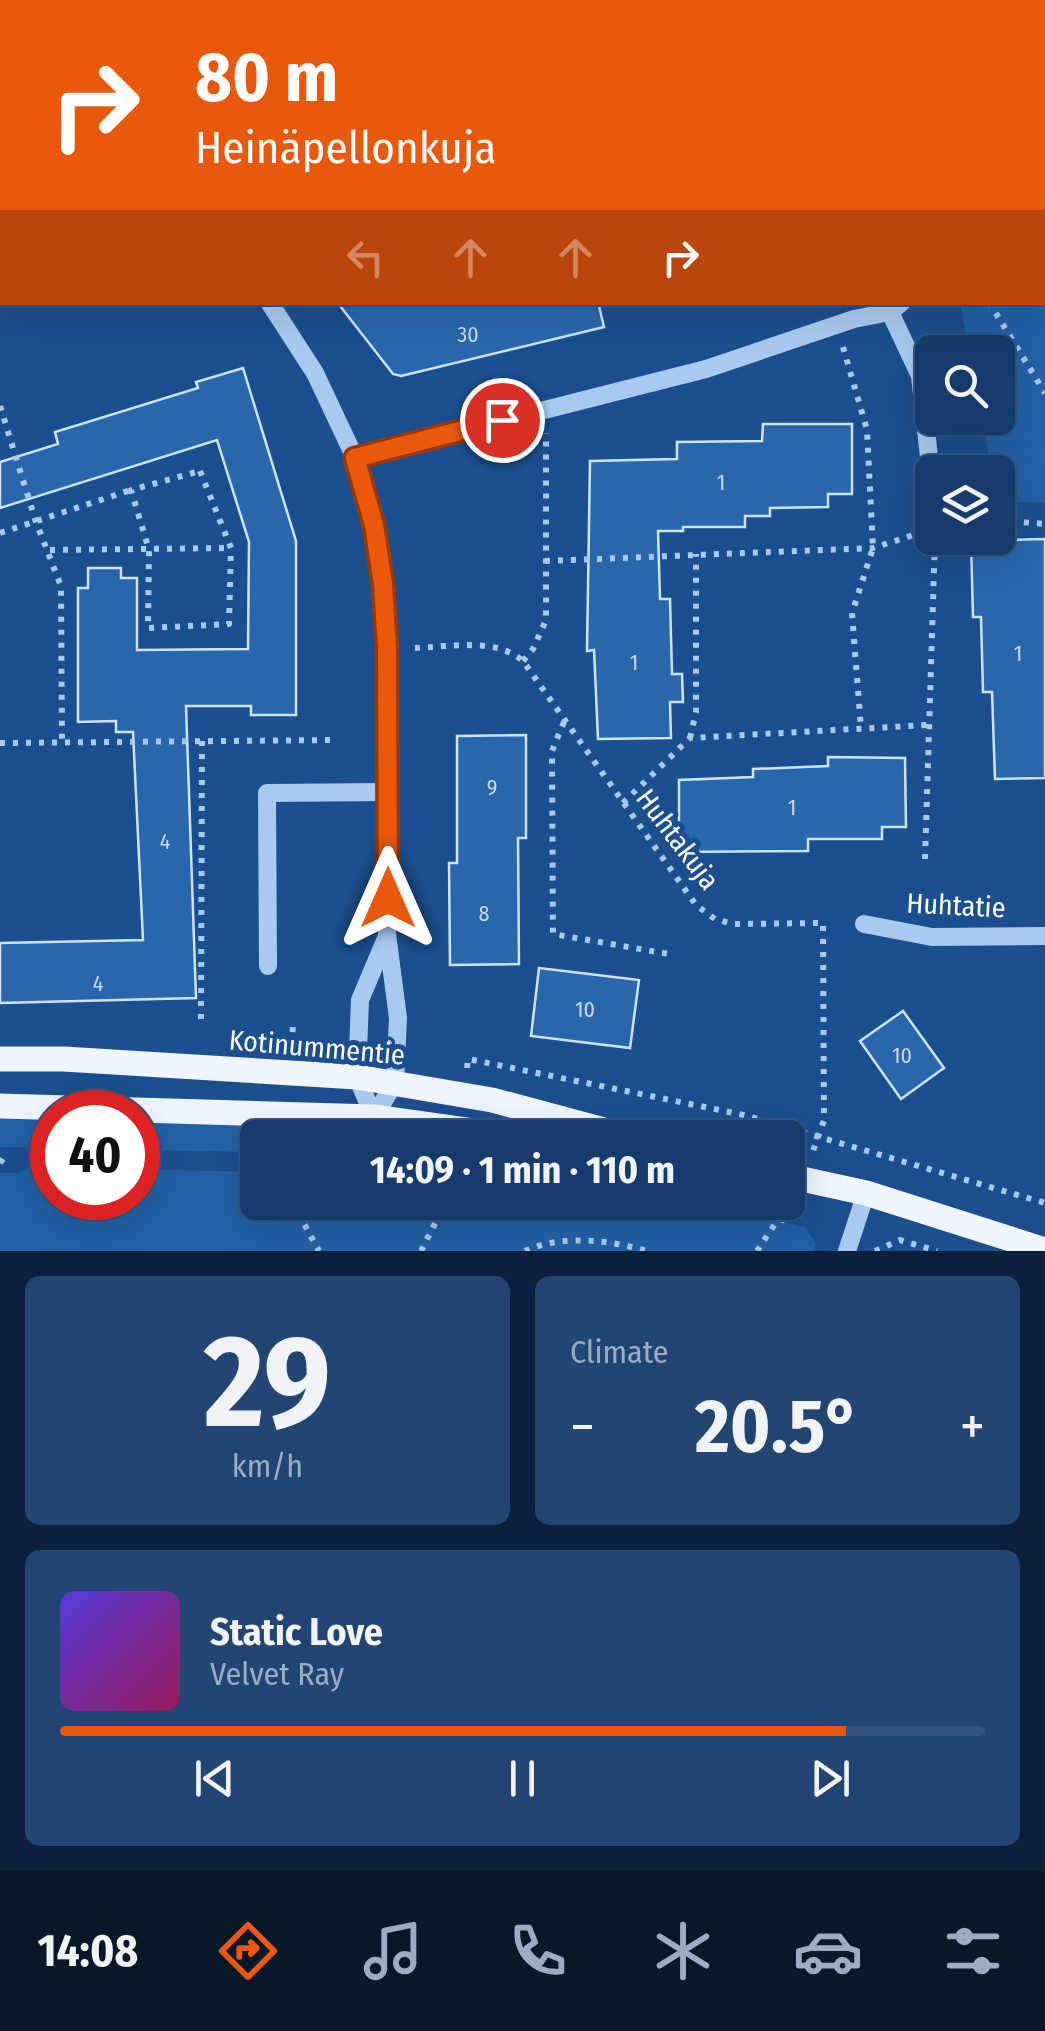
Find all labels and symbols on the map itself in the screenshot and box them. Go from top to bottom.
house number: 30 [457,321,479,348]
pin [460,378,545,463]
house number: 1 [717,469,725,496]
house number: 1 [1014,640,1022,667]
house number: 1 [630,649,638,676]
house number: 9 [487,774,497,801]
street label: Huhtakuja [629,783,726,896]
house number: 1 [788,794,796,821]
house number: 4 [160,828,171,855]
position arrow [336,846,440,950]
street label: Huhtatie [906,886,1006,925]
house number: 8 [478,900,490,927]
house number: 4 [93,970,104,997]
house number: 10 [575,996,595,1023]
street label: Kotinummentie [228,1023,406,1072]
house number: 10 [892,1042,912,1069]
speed limit sign: 40 [30,1090,160,1220]

